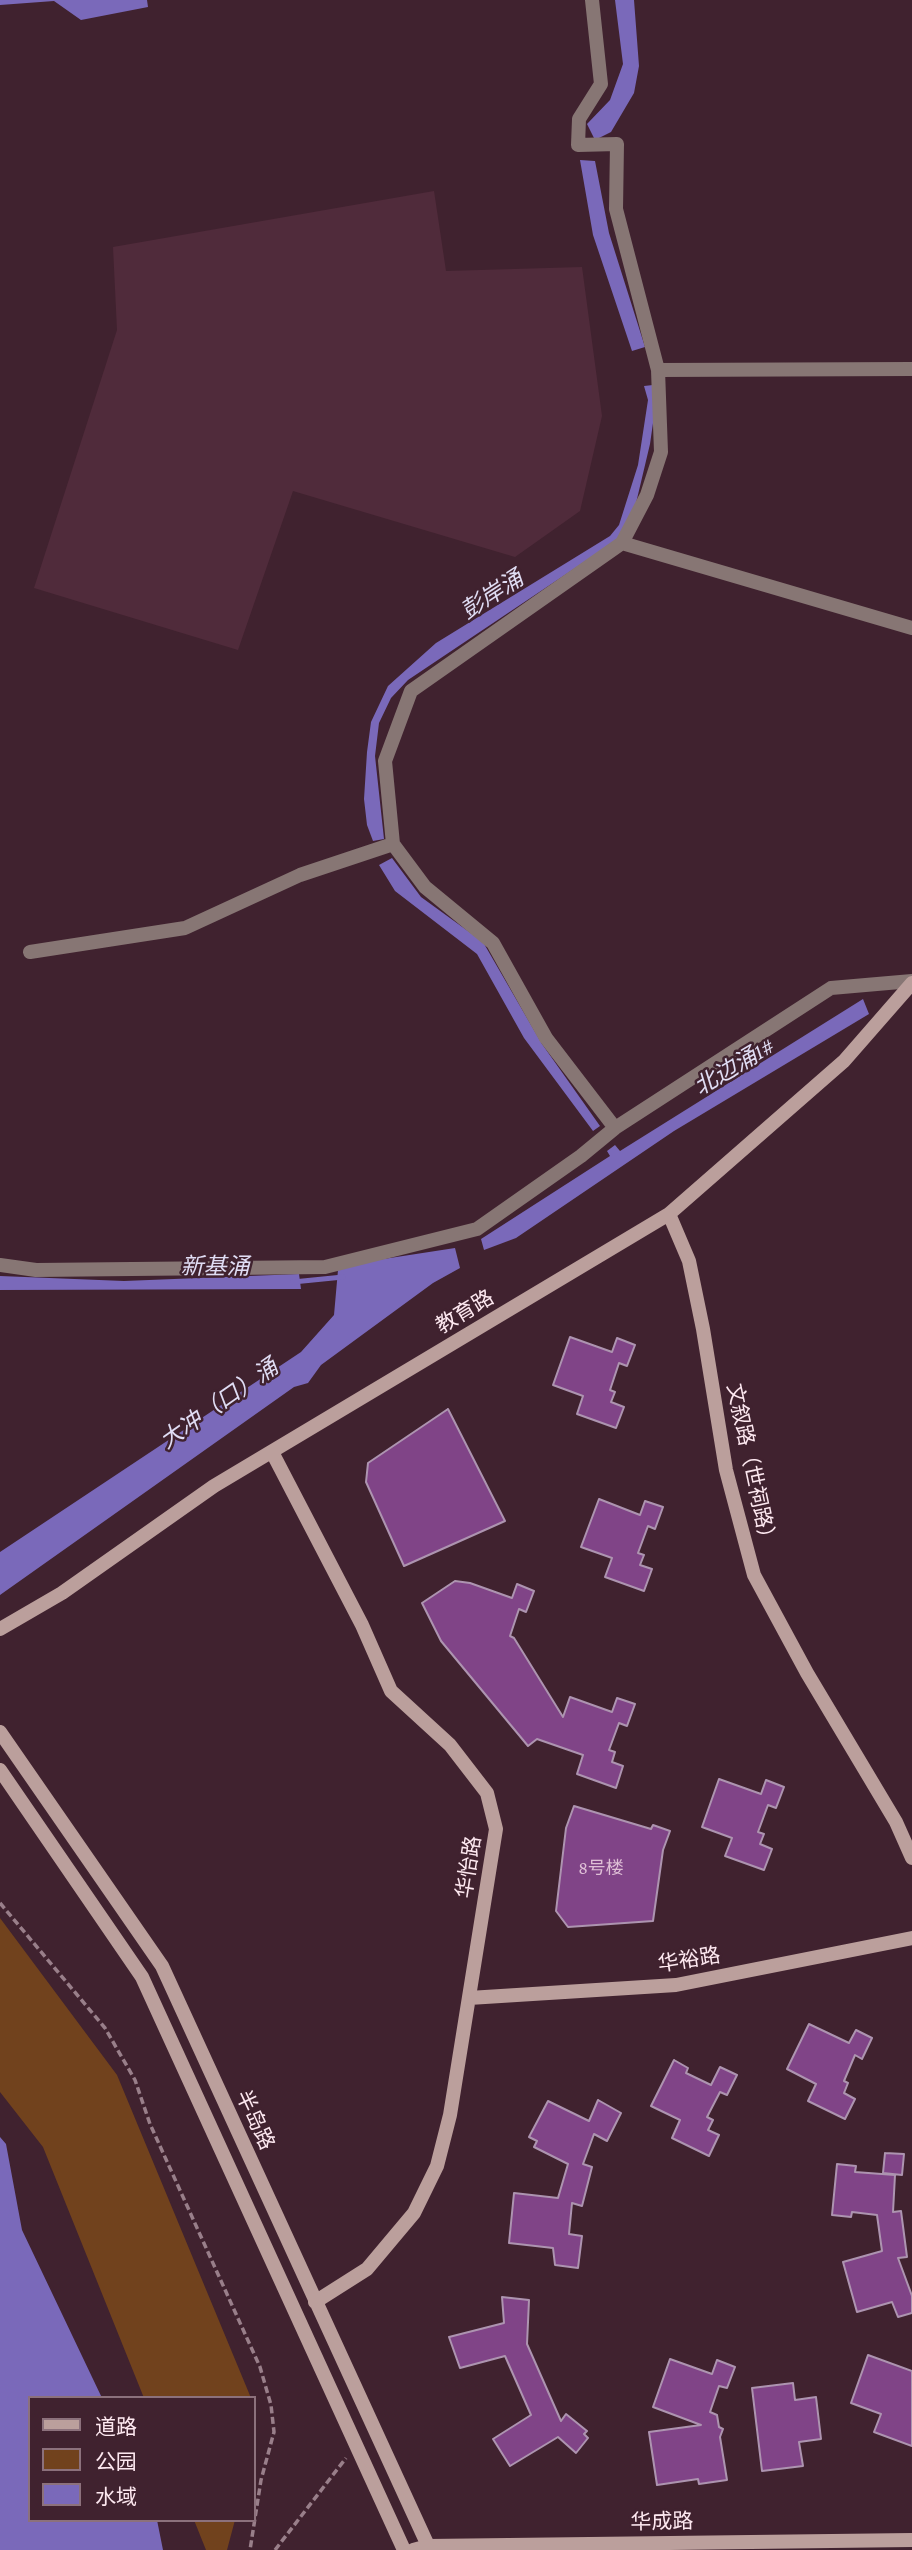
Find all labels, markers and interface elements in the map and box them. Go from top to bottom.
water label: 彭岸涌 [456,565,528,625]
water label: 北边涌1# [689,1032,779,1102]
water label: 新基涌 [181,1253,249,1281]
street label: 教育路 [432,1285,498,1339]
water label: 大冲（口）涌 [155,1353,283,1455]
street label: 文叙路（世祠路） [721,1381,781,1551]
street label: 华怡路 [452,1834,486,1900]
house number: 8号楼 [578,1857,624,1879]
street label: 华裕路 [656,1943,722,1977]
street label: 半岛路 [230,2086,280,2154]
legend [28,2396,256,2522]
text: 道路 [95,2415,137,2439]
text: 公园 [95,2450,137,2474]
text: 水域 [95,2485,137,2509]
street label: 华成路 [630,2509,694,2535]

